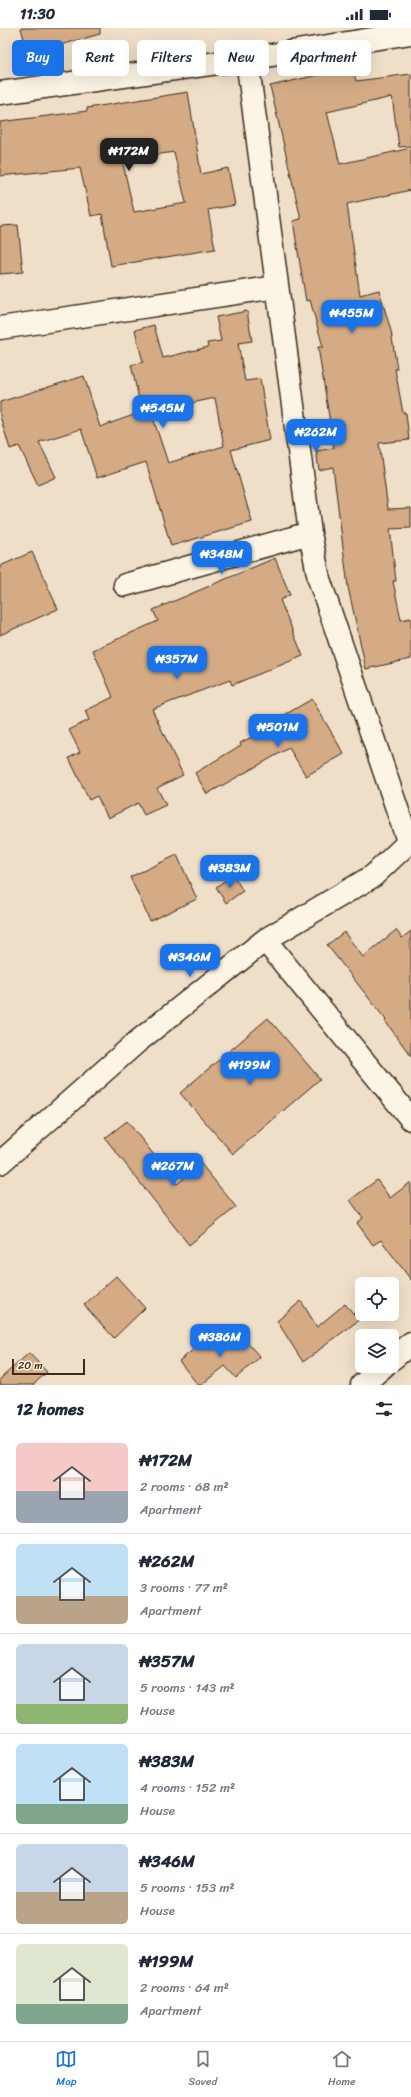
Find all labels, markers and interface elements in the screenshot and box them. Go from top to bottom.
text: 11:30 [20,1,55,27]
chip: Buy [12,40,64,76]
chip: Rent [72,40,129,76]
chip: Filters [137,40,206,76]
chip: New [214,40,269,76]
chip: Apartment [277,40,371,76]
pin: ₦172M [101,138,157,172]
text: ₦172M [109,139,149,162]
pin: ₦455M [324,300,380,334]
text: ₦455M [330,301,374,324]
pin: ₦545M [135,395,191,429]
text: ₦545M [141,396,185,419]
pin: ₦262M [288,419,344,453]
text: ₦262M [295,420,337,443]
pin: ₦348M [194,541,250,575]
text: ₦348M [201,542,243,565]
pin: ₦357M [149,646,205,680]
text: ₦357M [156,647,198,670]
pin: ₦501M [250,714,306,748]
text: ₦501M [258,715,299,738]
pin: ₦383M [202,855,258,889]
text: ₦383M [209,856,251,879]
pin: ₦346M [162,944,218,978]
text: ₦346M [169,945,211,968]
pin: ₦199M [222,1052,278,1086]
text: ₦199M [230,1053,270,1076]
pin: ₦267M [145,1153,201,1187]
text: ₦267M [152,1154,194,1177]
map controls [355,1277,399,1373]
button: locate [355,1277,399,1321]
pin: ₦386M [192,1324,248,1358]
text: ₦386M [199,1325,241,1348]
button: layers [355,1329,399,1373]
text: 20 m [18,1356,43,1375]
scale bar [12,1357,85,1376]
text: 12 homes [16,1394,84,1424]
icon: filters [373,1398,395,1420]
text: ₦172M [140,1445,192,1475]
icon: home [48,1459,96,1507]
text: 2 rooms · 68 m² [140,1475,229,1498]
text: Apartment [140,1498,201,1521]
text: ₦262M [140,1546,194,1576]
icon: home [48,1560,96,1608]
text: 3 rooms · 77 m² [140,1576,228,1599]
text: Apartment [140,1599,201,1622]
text: ₦357M [140,1646,195,1676]
icon: home [48,1660,96,1708]
text: 5 rooms · 143 m² [140,1676,235,1699]
text: House [140,1699,175,1722]
text: ₦383M [140,1746,194,1776]
icon: home [48,1760,96,1808]
text: 4 rooms · 152 m² [140,1776,235,1799]
text: House [140,1799,175,1822]
text: ₦346M [140,1846,195,1876]
icon: home [48,1860,96,1908]
text: 5 rooms · 153 m² [140,1876,235,1899]
text: House [140,1899,175,1922]
text: ₦199M [140,1946,193,1976]
icon: home [48,1960,96,2008]
text: 2 rooms · 64 m² [140,1976,229,1999]
text: Apartment [140,1999,201,2022]
tab: Map [55,2048,77,2091]
tab: Saved [188,2048,217,2091]
tab: Home [328,2048,356,2091]

